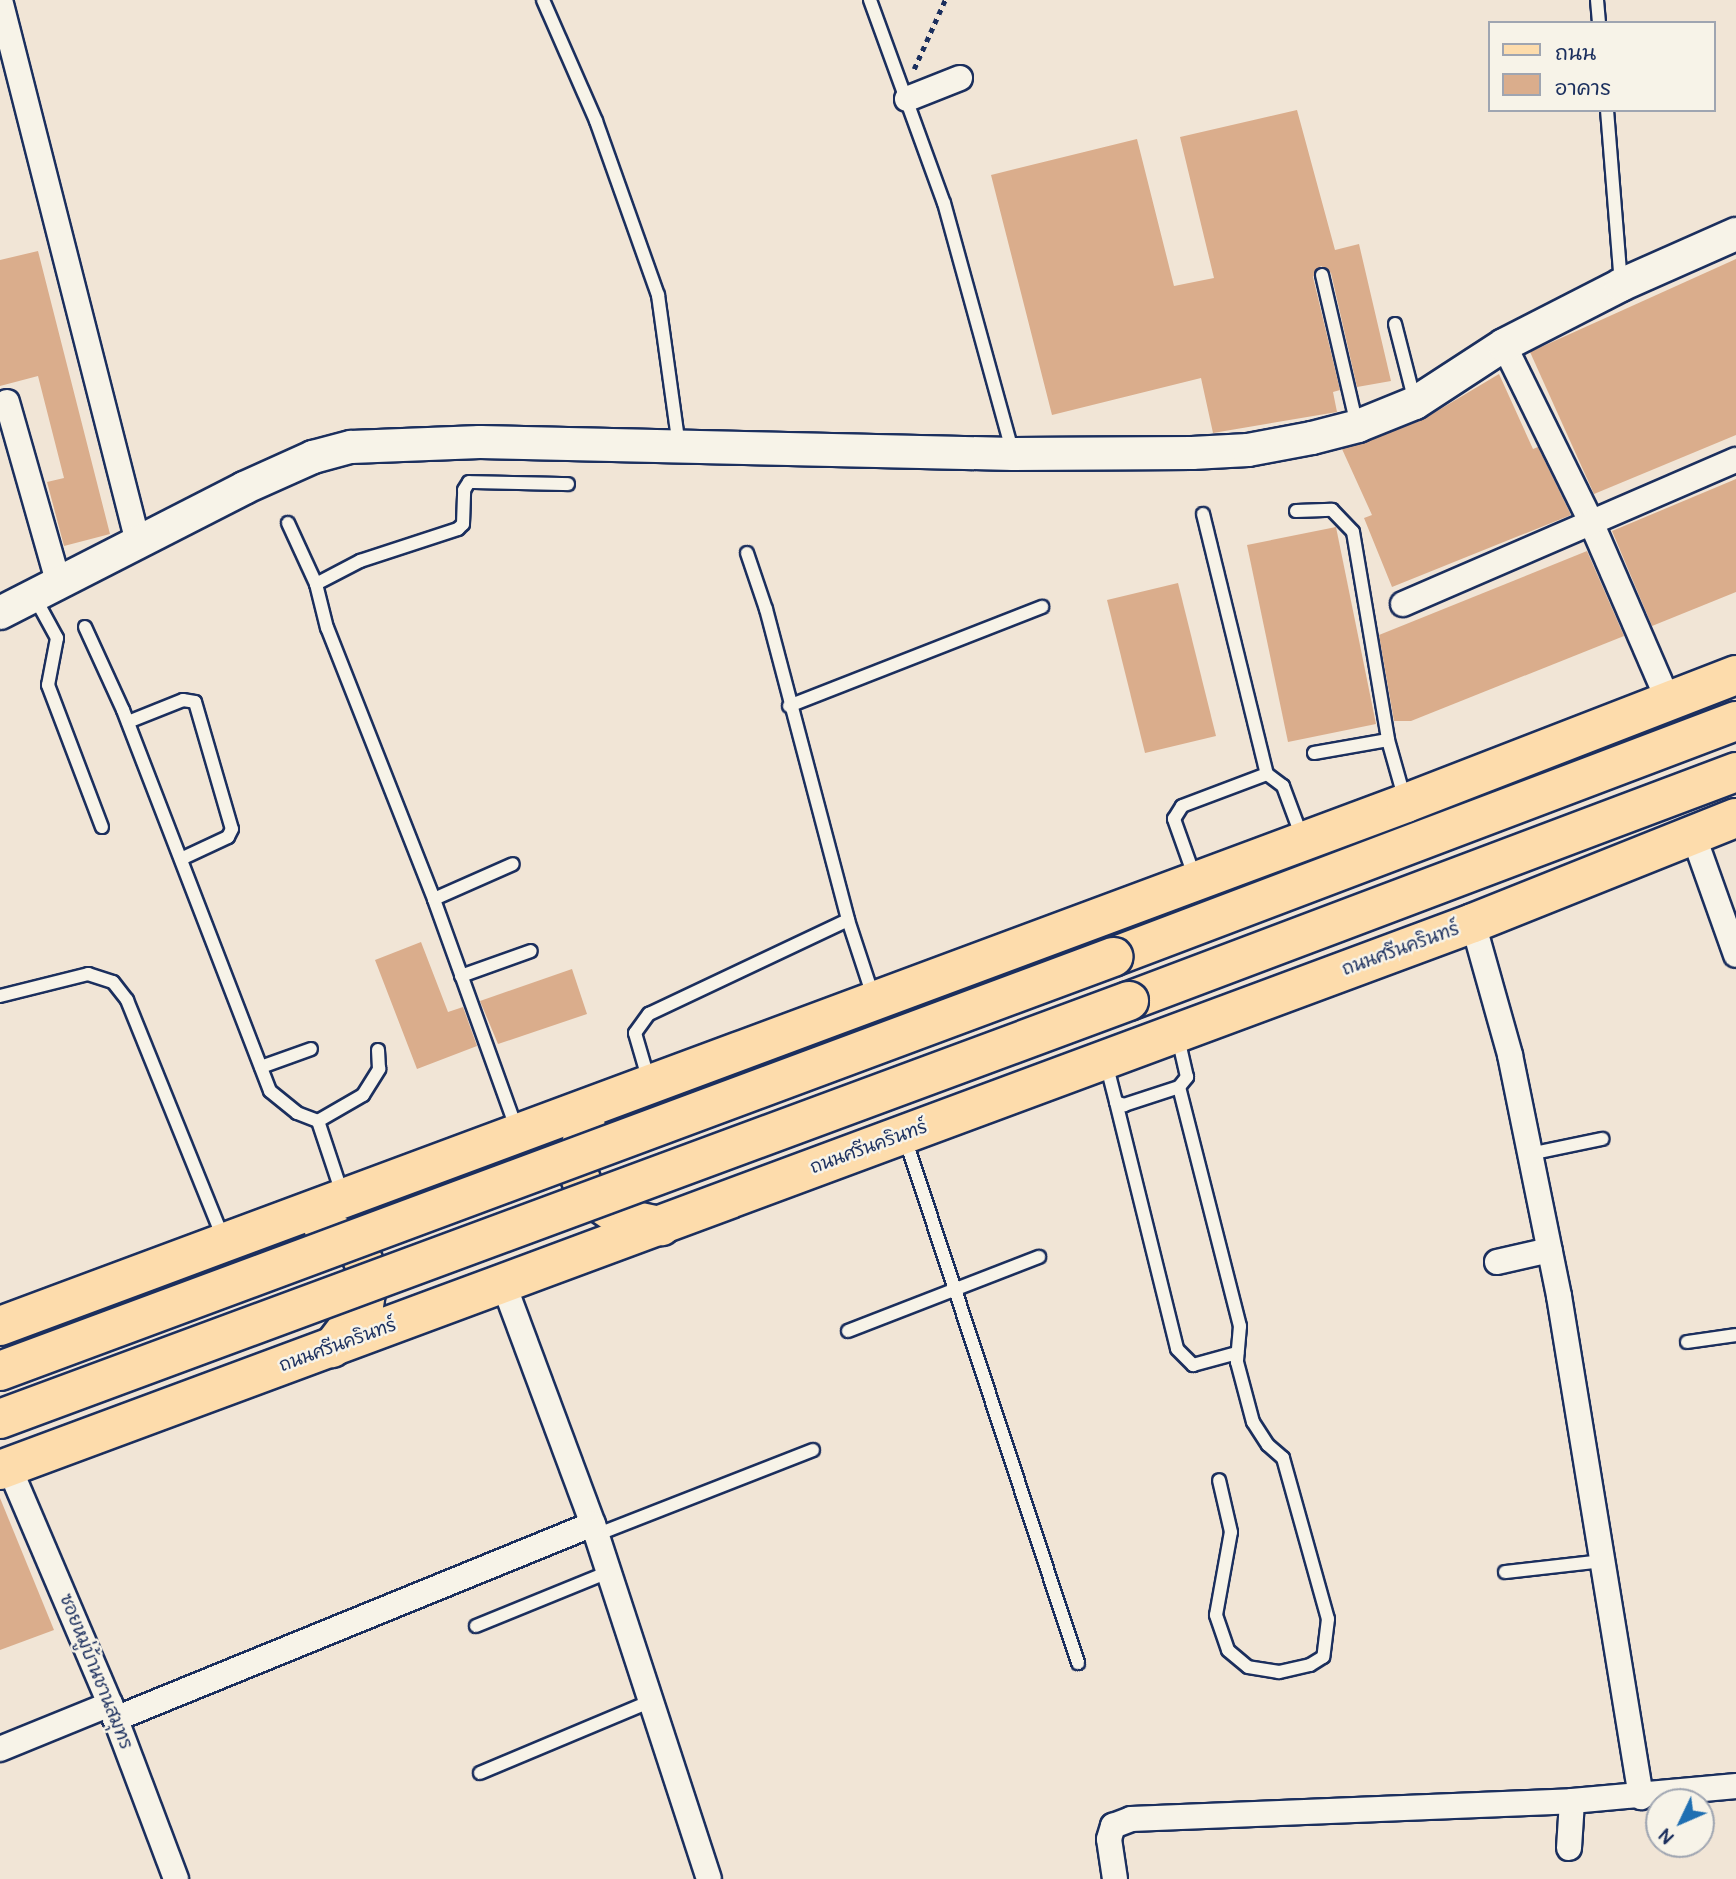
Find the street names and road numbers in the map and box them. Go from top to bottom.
street label: ถนนศรีนครินทร์ [1339,919,1463,981]
street label: ถนนศรีนครินทร์ [807,1117,931,1179]
street label: ถนนศรีนครินทร์ [276,1315,400,1377]
street label: ซอยหมู่บ้านชานสมุทร [54,1591,136,1753]

